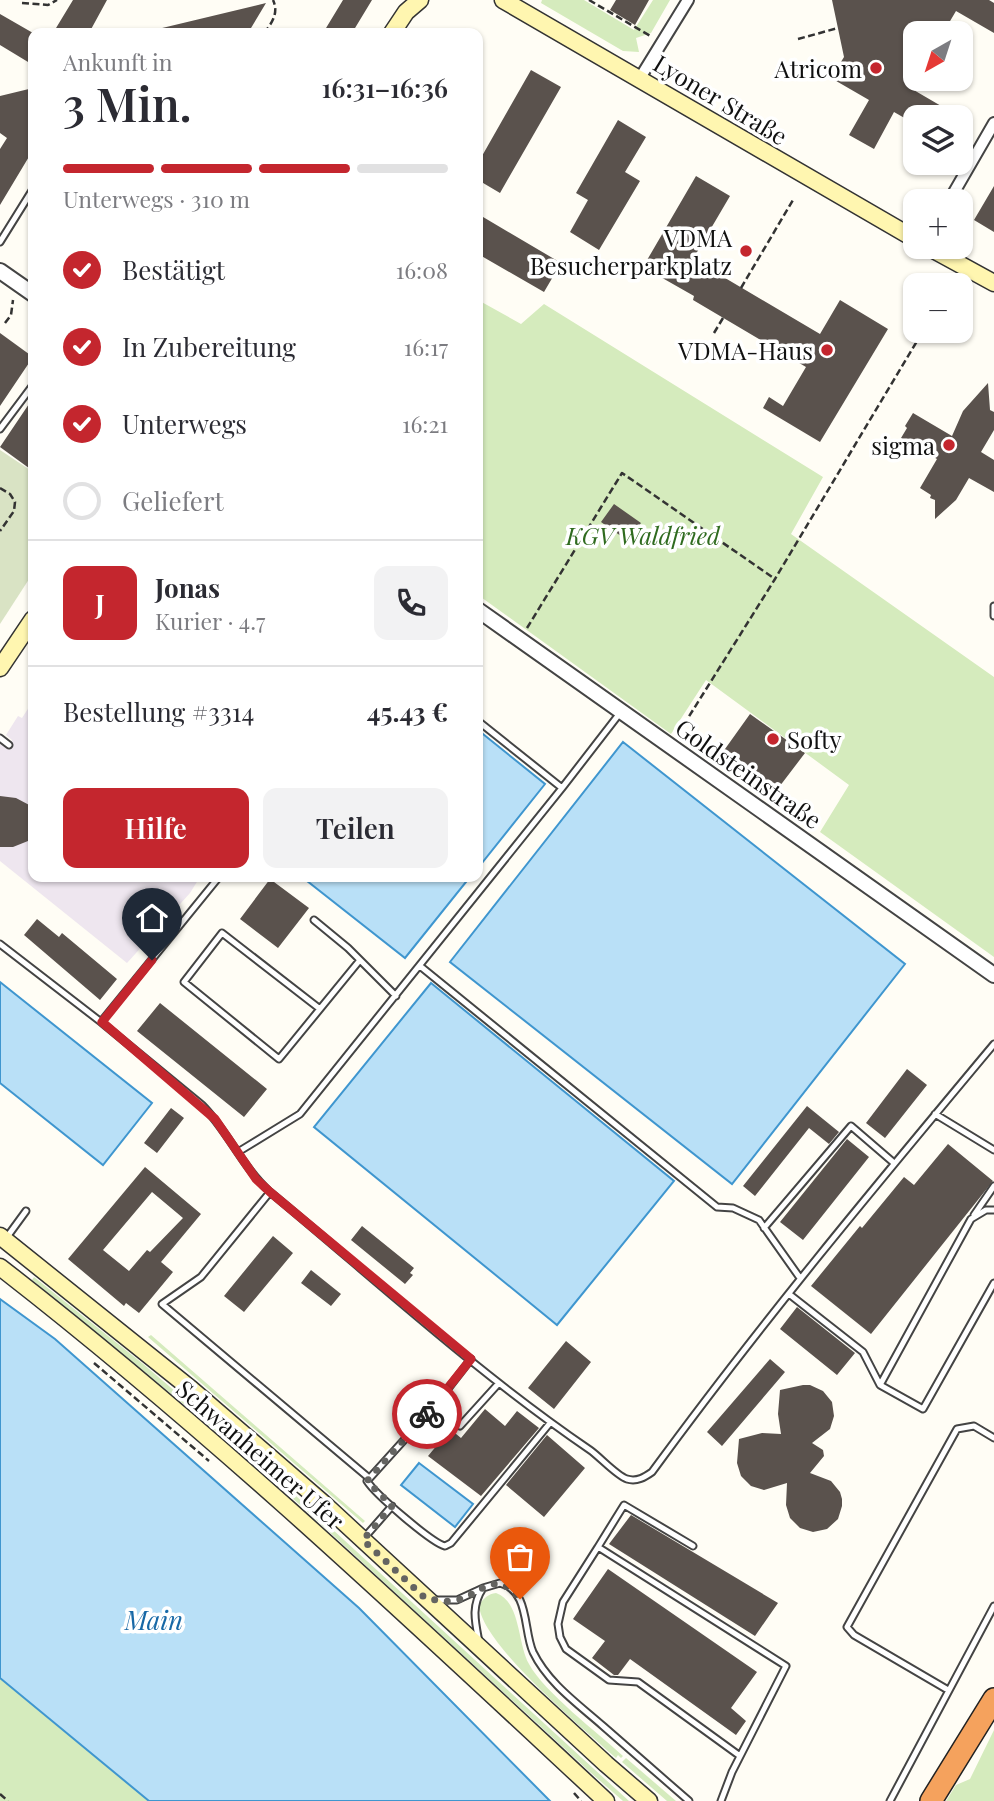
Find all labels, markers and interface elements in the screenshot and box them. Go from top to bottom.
north arrow [903,21,973,91]
map controls [903,21,973,343]
text: Ankunft in [63,46,173,77]
street label: Lyoner Straße [648,47,794,151]
place label: Atricom [774,52,862,84]
marker: Atricom [868,60,884,76]
text: 16:31–16:36 [321,70,448,105]
text: 3 Min. [63,72,192,134]
button: layers [903,105,973,175]
text: Unterwegs · 310 m [63,183,250,214]
button: + [903,189,973,259]
place label: VDMA Besucherparkplatz [530,221,733,281]
marker: VDMA Besucherparkplatz [738,243,754,259]
icon: check [63,251,101,289]
text: Bestätigt [122,252,225,287]
text: 16:08 [396,254,448,285]
button: − [903,273,973,343]
icon: check [63,328,101,366]
text: In Zubereitung [122,329,296,364]
text: 16:17 [404,331,448,362]
place label: VDMA-Haus [677,334,813,366]
marker: VDMA-Haus [819,342,835,358]
icon: check [63,405,101,443]
text: Unterwegs [122,406,247,441]
text: 16:21 [402,408,448,439]
place label: sigma [871,429,935,461]
marker: sigma [941,437,957,453]
text: Geliefert [122,483,224,518]
park label: KGV Waldfried [565,519,721,551]
button: phone [374,566,448,640]
text: Jonas [155,570,220,605]
text: J [95,586,105,621]
text: Kurier · 4.7 [155,605,265,636]
text: Bestellung #3314 [63,694,254,729]
text: 45.43 € [367,694,448,729]
street label: Goldsteinstraße [670,711,828,835]
place label: Softy [787,723,842,755]
marker: Softy [765,731,781,747]
button: Hilfe [63,788,249,868]
button: Teilen [263,788,448,868]
pin [122,888,182,960]
icon: home [133,899,171,937]
street label: Schwanheimer Ufer [170,1372,352,1536]
courier [392,1379,462,1449]
icon: bike [408,1395,446,1433]
pin [490,1527,550,1599]
icon: bag [501,1538,539,1576]
water label: Main [124,1602,183,1637]

